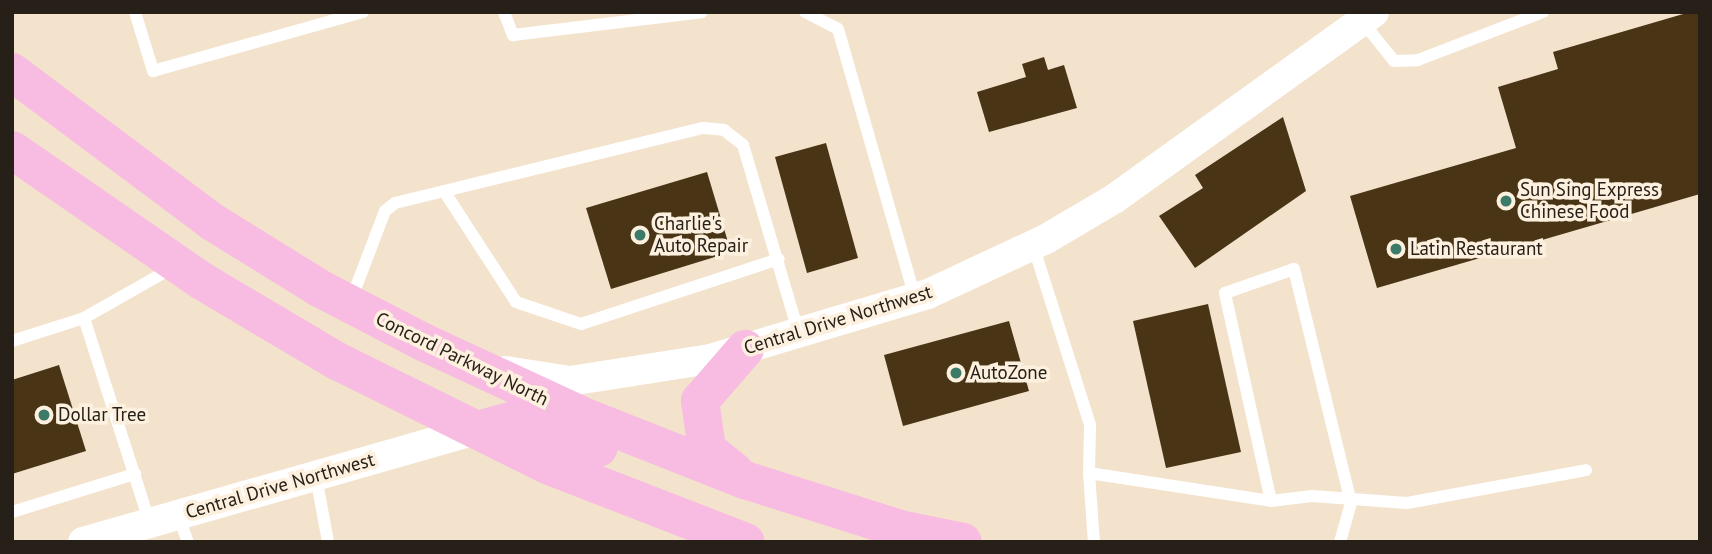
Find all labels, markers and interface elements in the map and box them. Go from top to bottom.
place label: Sun Sing Express Chinese Food [1520,179,1659,223]
marker: Sun Sing Express Chinese Food [1498,193,1514,209]
place label: Charlie's Auto Repair [654,213,748,257]
marker: Charlie's Auto Repair [632,227,648,243]
place label: Latin Restaurant [1410,238,1543,260]
marker: Latin Restaurant [1388,241,1404,257]
street label: Central Drive Northwest [741,281,935,359]
street label: Concord Parkway North [372,307,552,411]
place label: AutoZone [970,362,1047,384]
marker: AutoZone [948,365,964,381]
place label: Dollar Tree [58,404,147,426]
marker: Dollar Tree [36,407,52,423]
street label: Central Drive Northwest [183,448,377,524]

